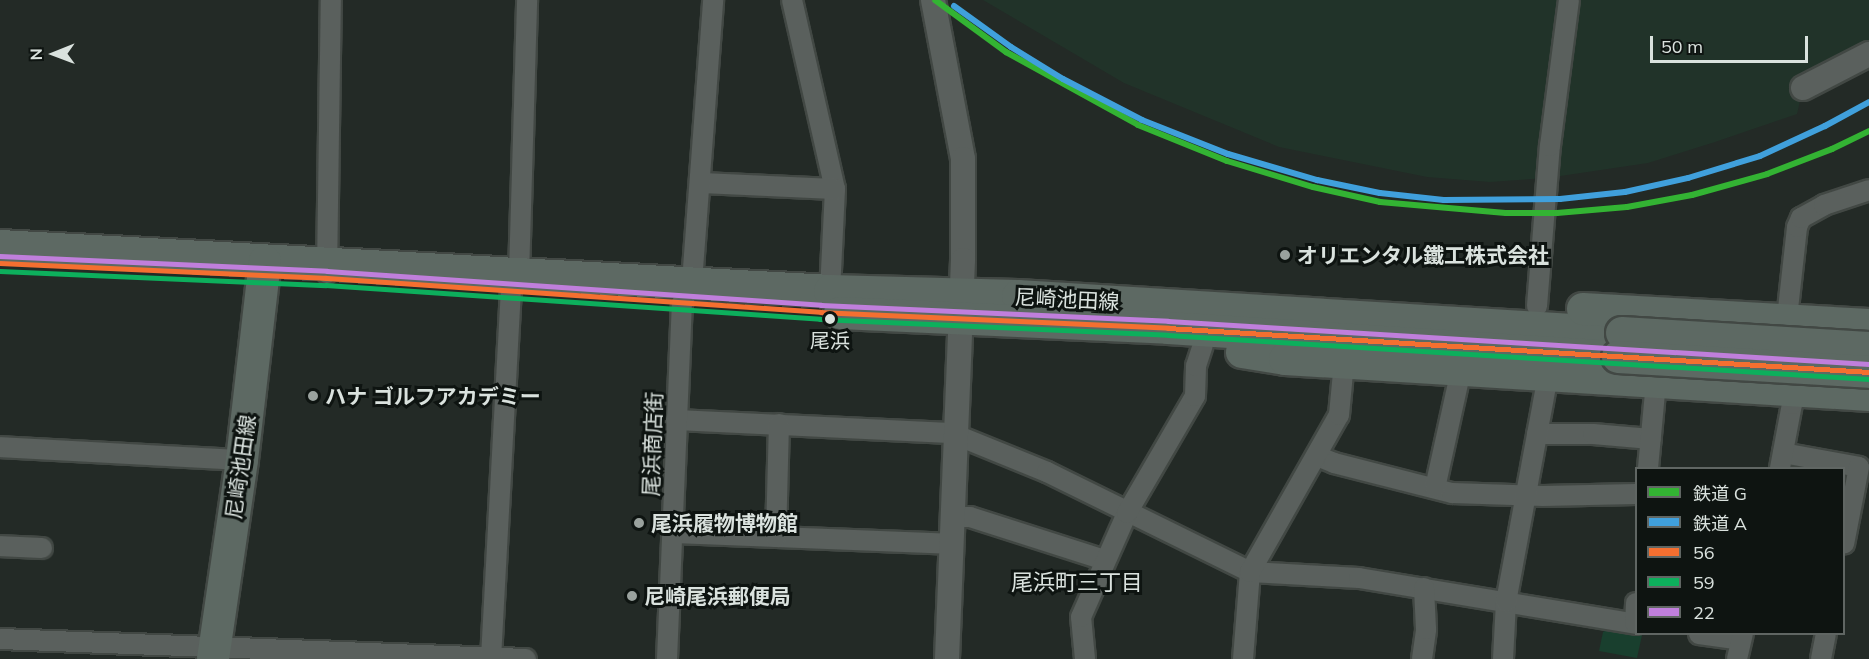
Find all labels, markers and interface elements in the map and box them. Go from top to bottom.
north arrow [24,24,84,84]
scale bar [1653,24,1810,62]
text: 50 m [1661,35,1703,58]
text: N [26,48,46,61]
place label: オリエンタル鐵工株式会社 [1297,242,1549,268]
marker: オリエンタル鐵工株式会社 [1278,248,1292,262]
street label: 尼崎池田線 [1014,284,1120,314]
marker: 尾浜 [824,313,836,325]
place label: 尾浜 [810,328,850,352]
place label: ハナ ゴルフアカデミー [325,383,541,409]
marker: ハナ ゴルフアカデミー [306,389,320,403]
street label: 尾浜商店街 [638,391,666,497]
street label: 尼崎池田線 [220,413,260,521]
legend [1635,467,1845,635]
text: 鉄道 G [1693,482,1747,505]
place label: 尾浜履物博物館 [651,510,798,536]
text: 鉄道 A [1693,512,1747,535]
marker: 尾浜履物博物館 [632,516,646,530]
text: 56 [1693,541,1715,564]
district label: 尾浜町三丁目 [1011,570,1143,596]
text: 59 [1693,571,1715,594]
place label: 尼崎尾浜郵便局 [644,583,791,609]
marker: 尼崎尾浜郵便局 [625,589,639,603]
text: 22 [1693,601,1715,624]

